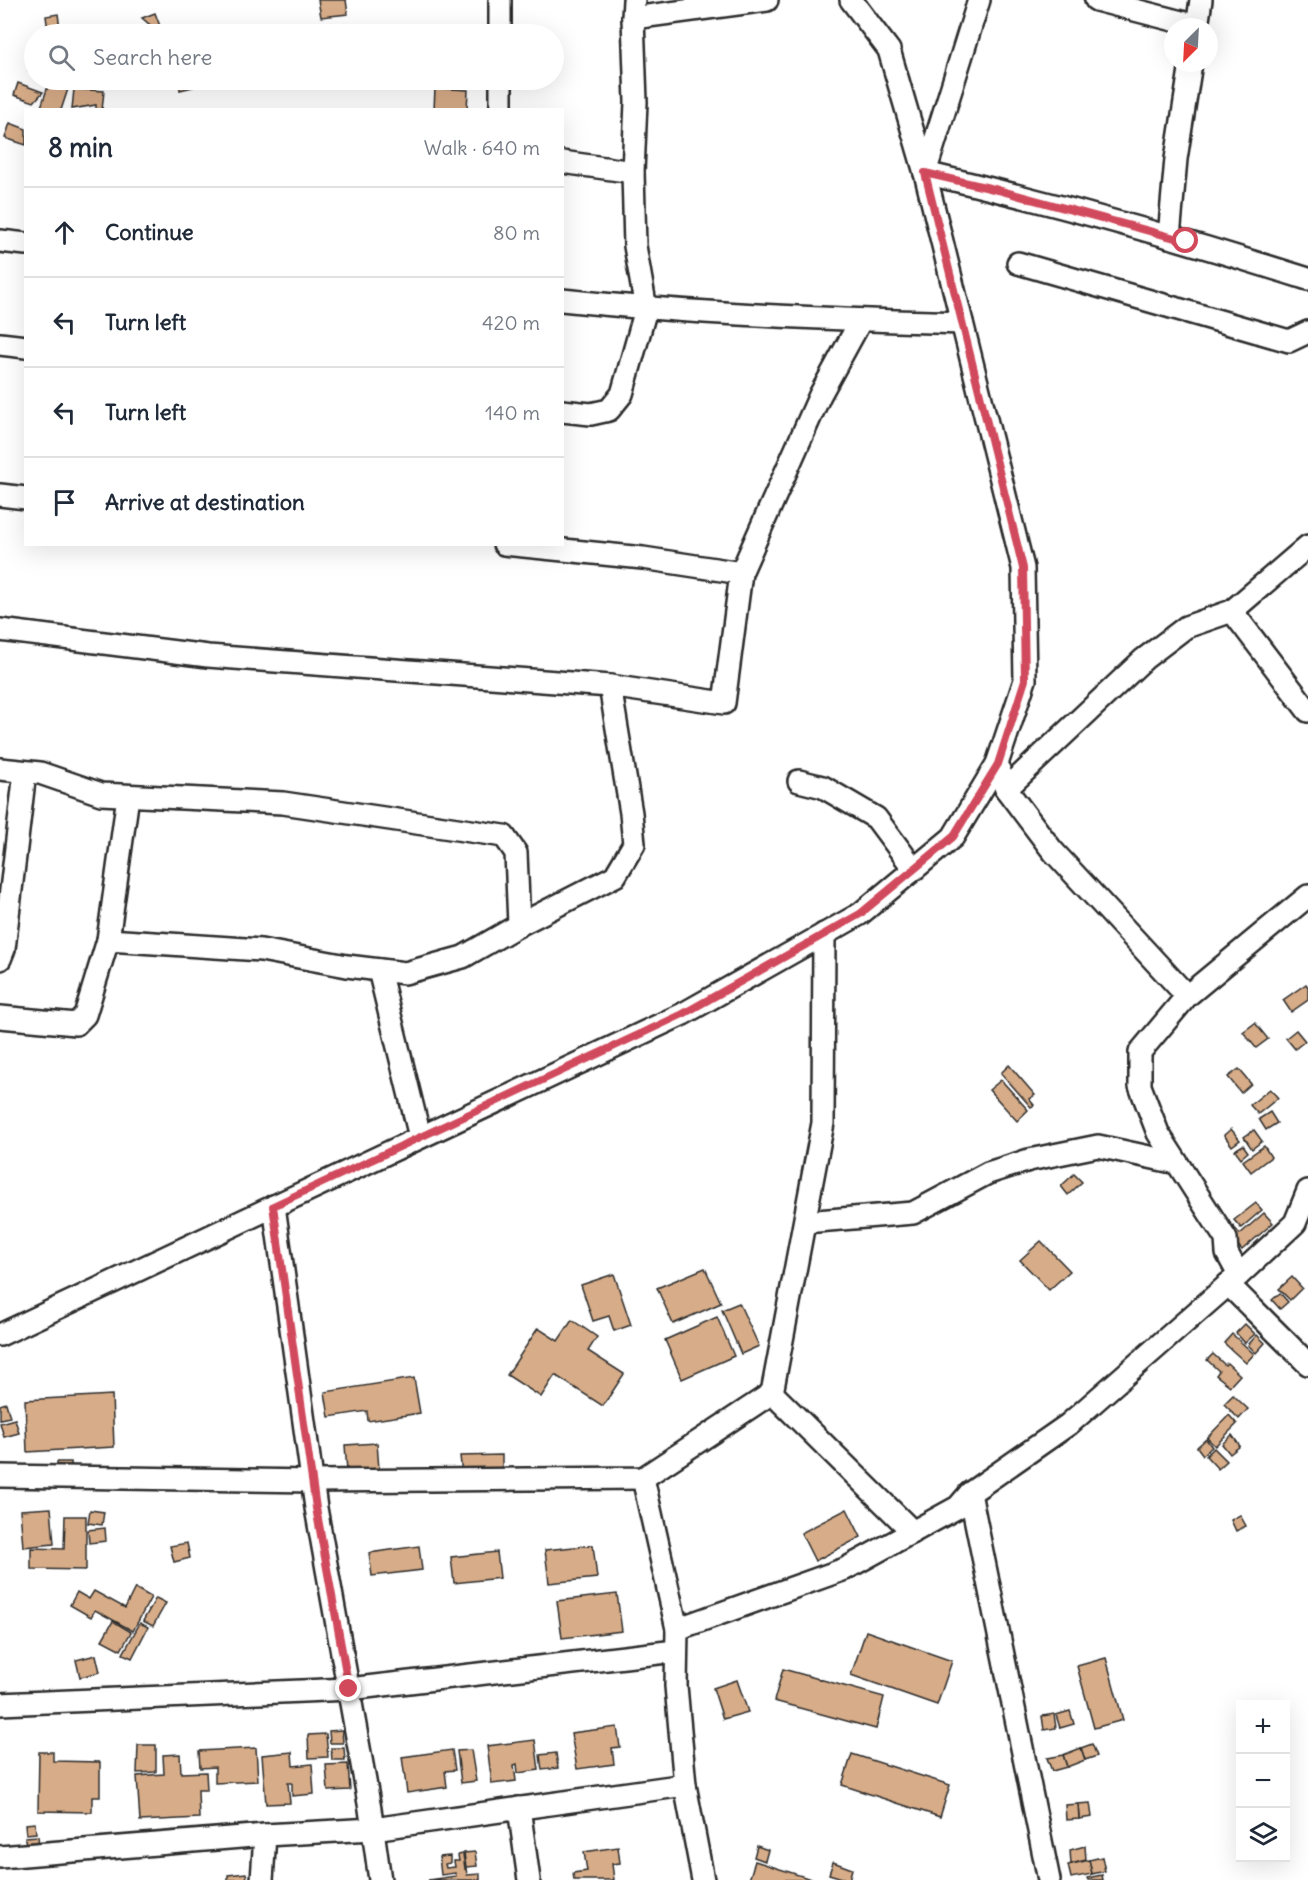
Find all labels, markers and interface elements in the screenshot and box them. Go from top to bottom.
north arrow [1164,18,1218,72]
search box [24,24,564,90]
icon: search [45,41,78,74]
text: Search here [93,43,212,71]
text: 8 min [48,131,113,164]
text: Walk · 640 m [424,135,540,160]
icon: ahead [48,216,81,249]
text: Continue [105,218,194,246]
text: 80 m [493,220,540,245]
route start [1172,227,1198,253]
icon: left [48,306,81,339]
text: Turn left [105,308,186,336]
text: 420 m [482,310,540,335]
icon: left [48,396,81,429]
text: Turn left [105,398,186,426]
text: 140 m [485,400,540,425]
icon: arrive [48,486,81,519]
text: Arrive at destination [105,488,305,516]
route end [335,1675,361,1701]
map controls [1236,1700,1290,1862]
button: + [1236,1700,1290,1754]
button: − [1236,1754,1290,1808]
button: layers [1236,1808,1290,1862]

